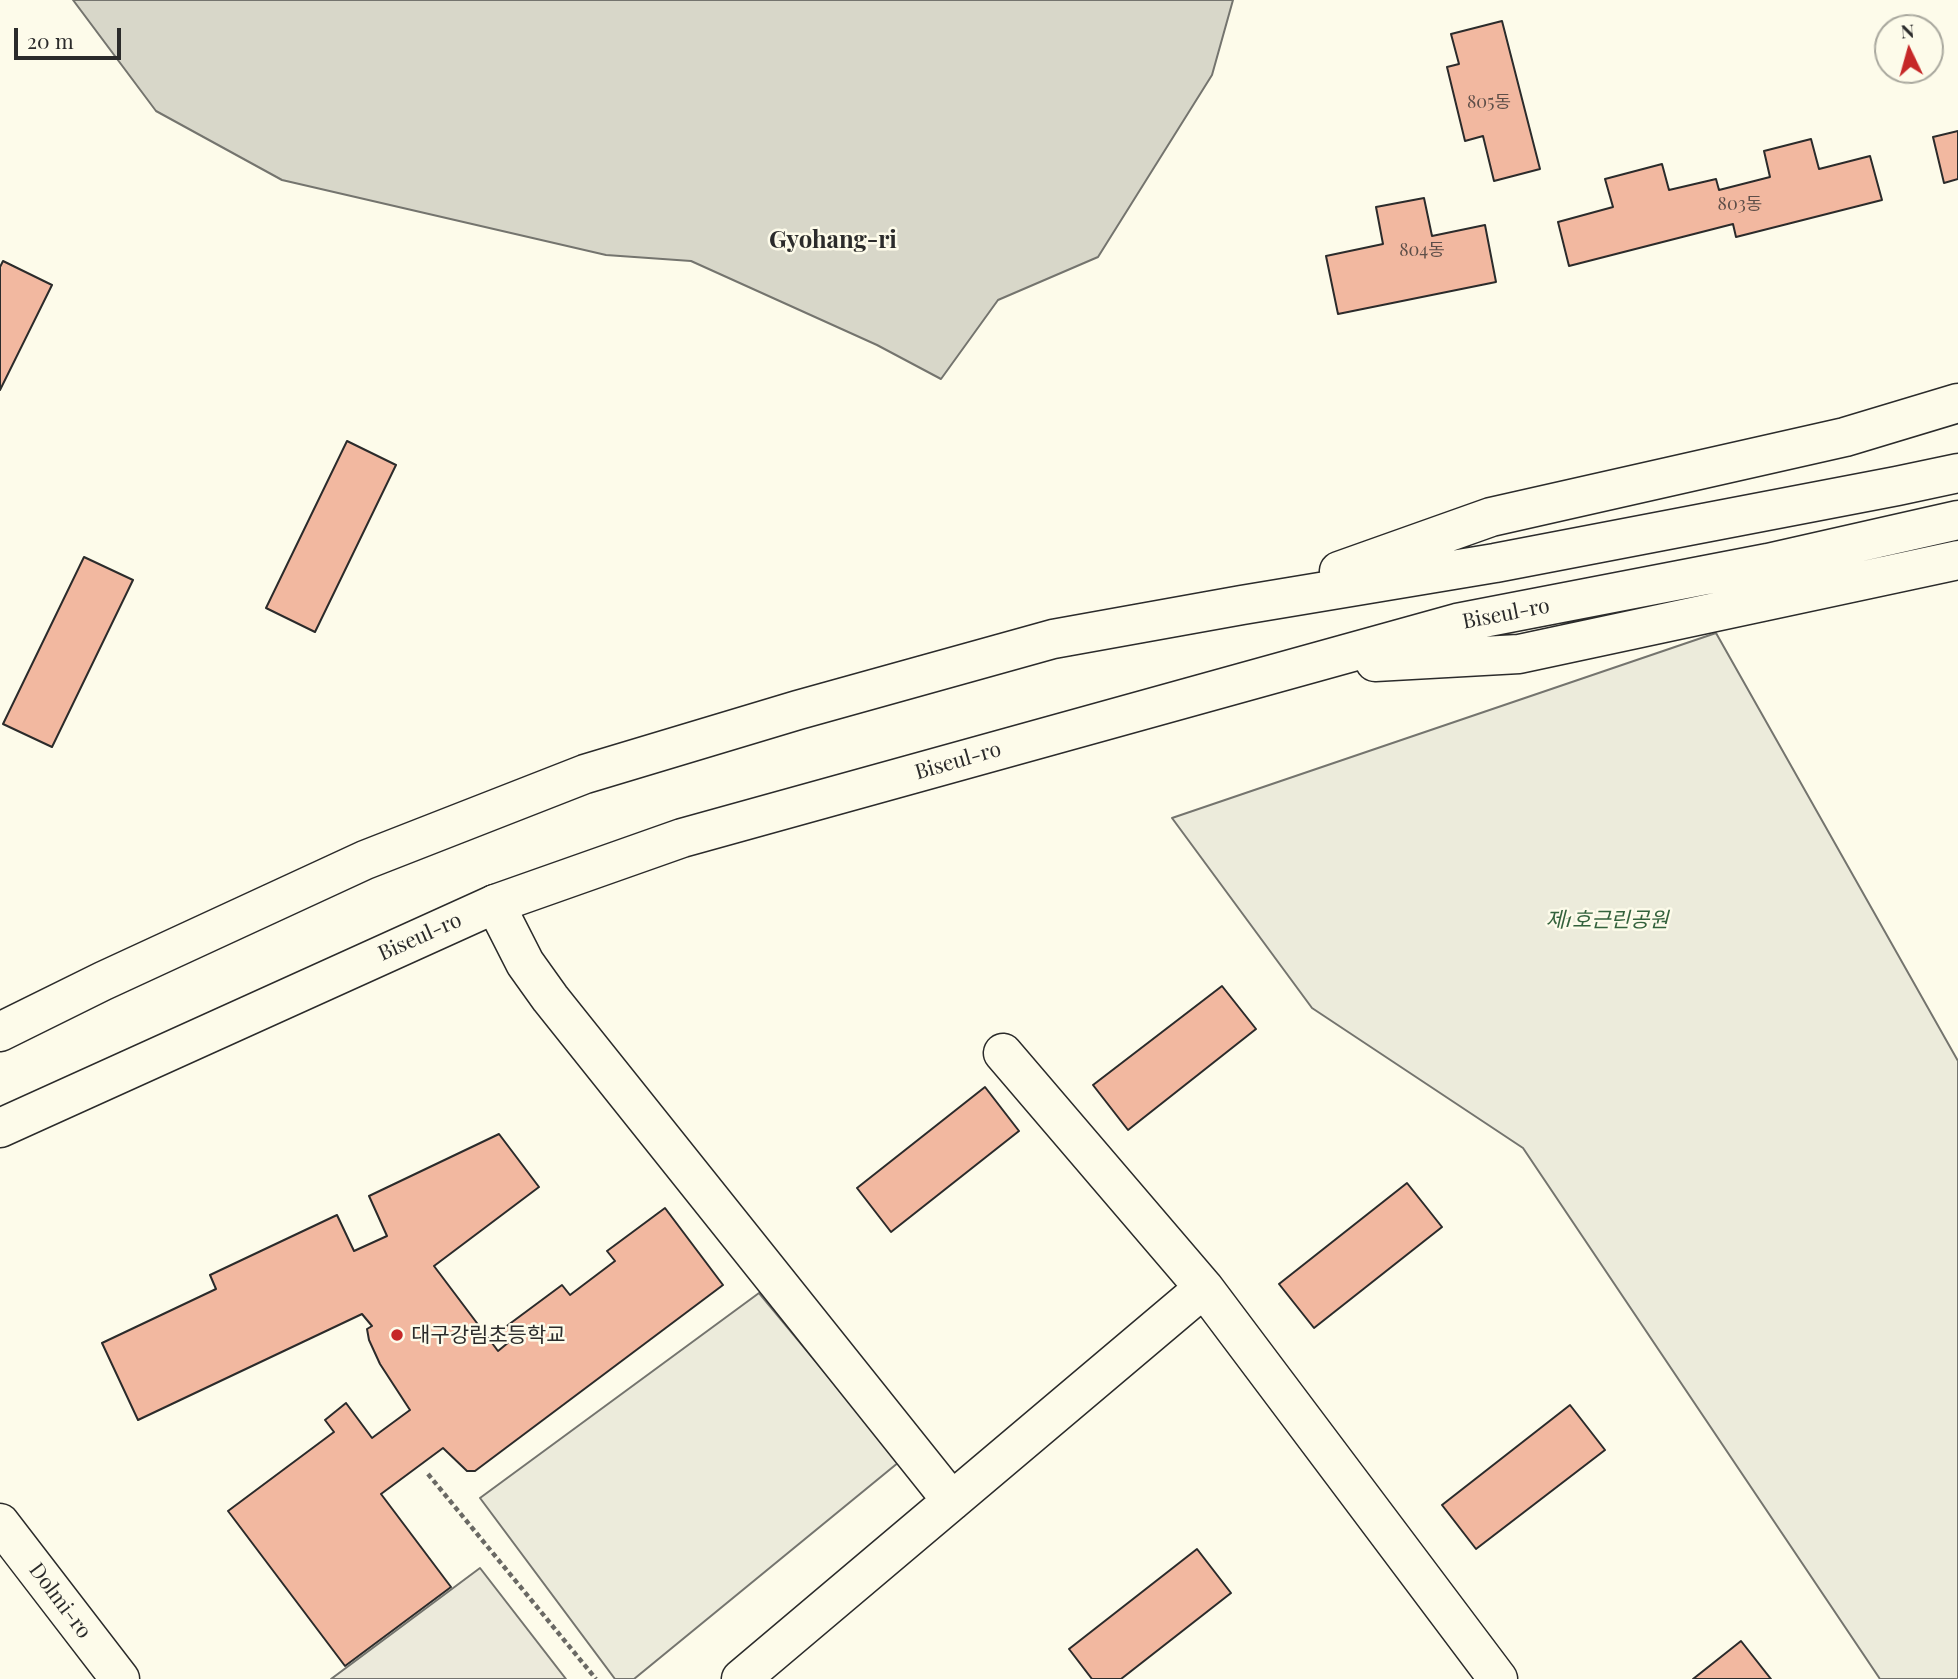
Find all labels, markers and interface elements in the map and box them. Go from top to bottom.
scale bar [18,14,124,58]
north arrow [1874,14,1944,84]
text: N [1899,17,1915,44]
text: 20 m [27,26,74,54]
house number: 805동 [1467,91,1511,113]
house number: 803동 [1718,193,1762,215]
district label: Gyohang-ri [769,227,897,255]
house number: 804동 [1399,239,1445,261]
street label: Biseul-ro [1460,593,1552,635]
street label: Biseul-ro [912,737,1004,785]
park label: 제1호근린공원 [1545,907,1669,933]
street label: Biseul-ro [375,908,465,966]
place label: 대구강림초등학교 [411,1322,566,1348]
marker: 대구강림초등학교 [389,1327,405,1343]
street label: Dolmi-ro [23,1558,97,1644]

